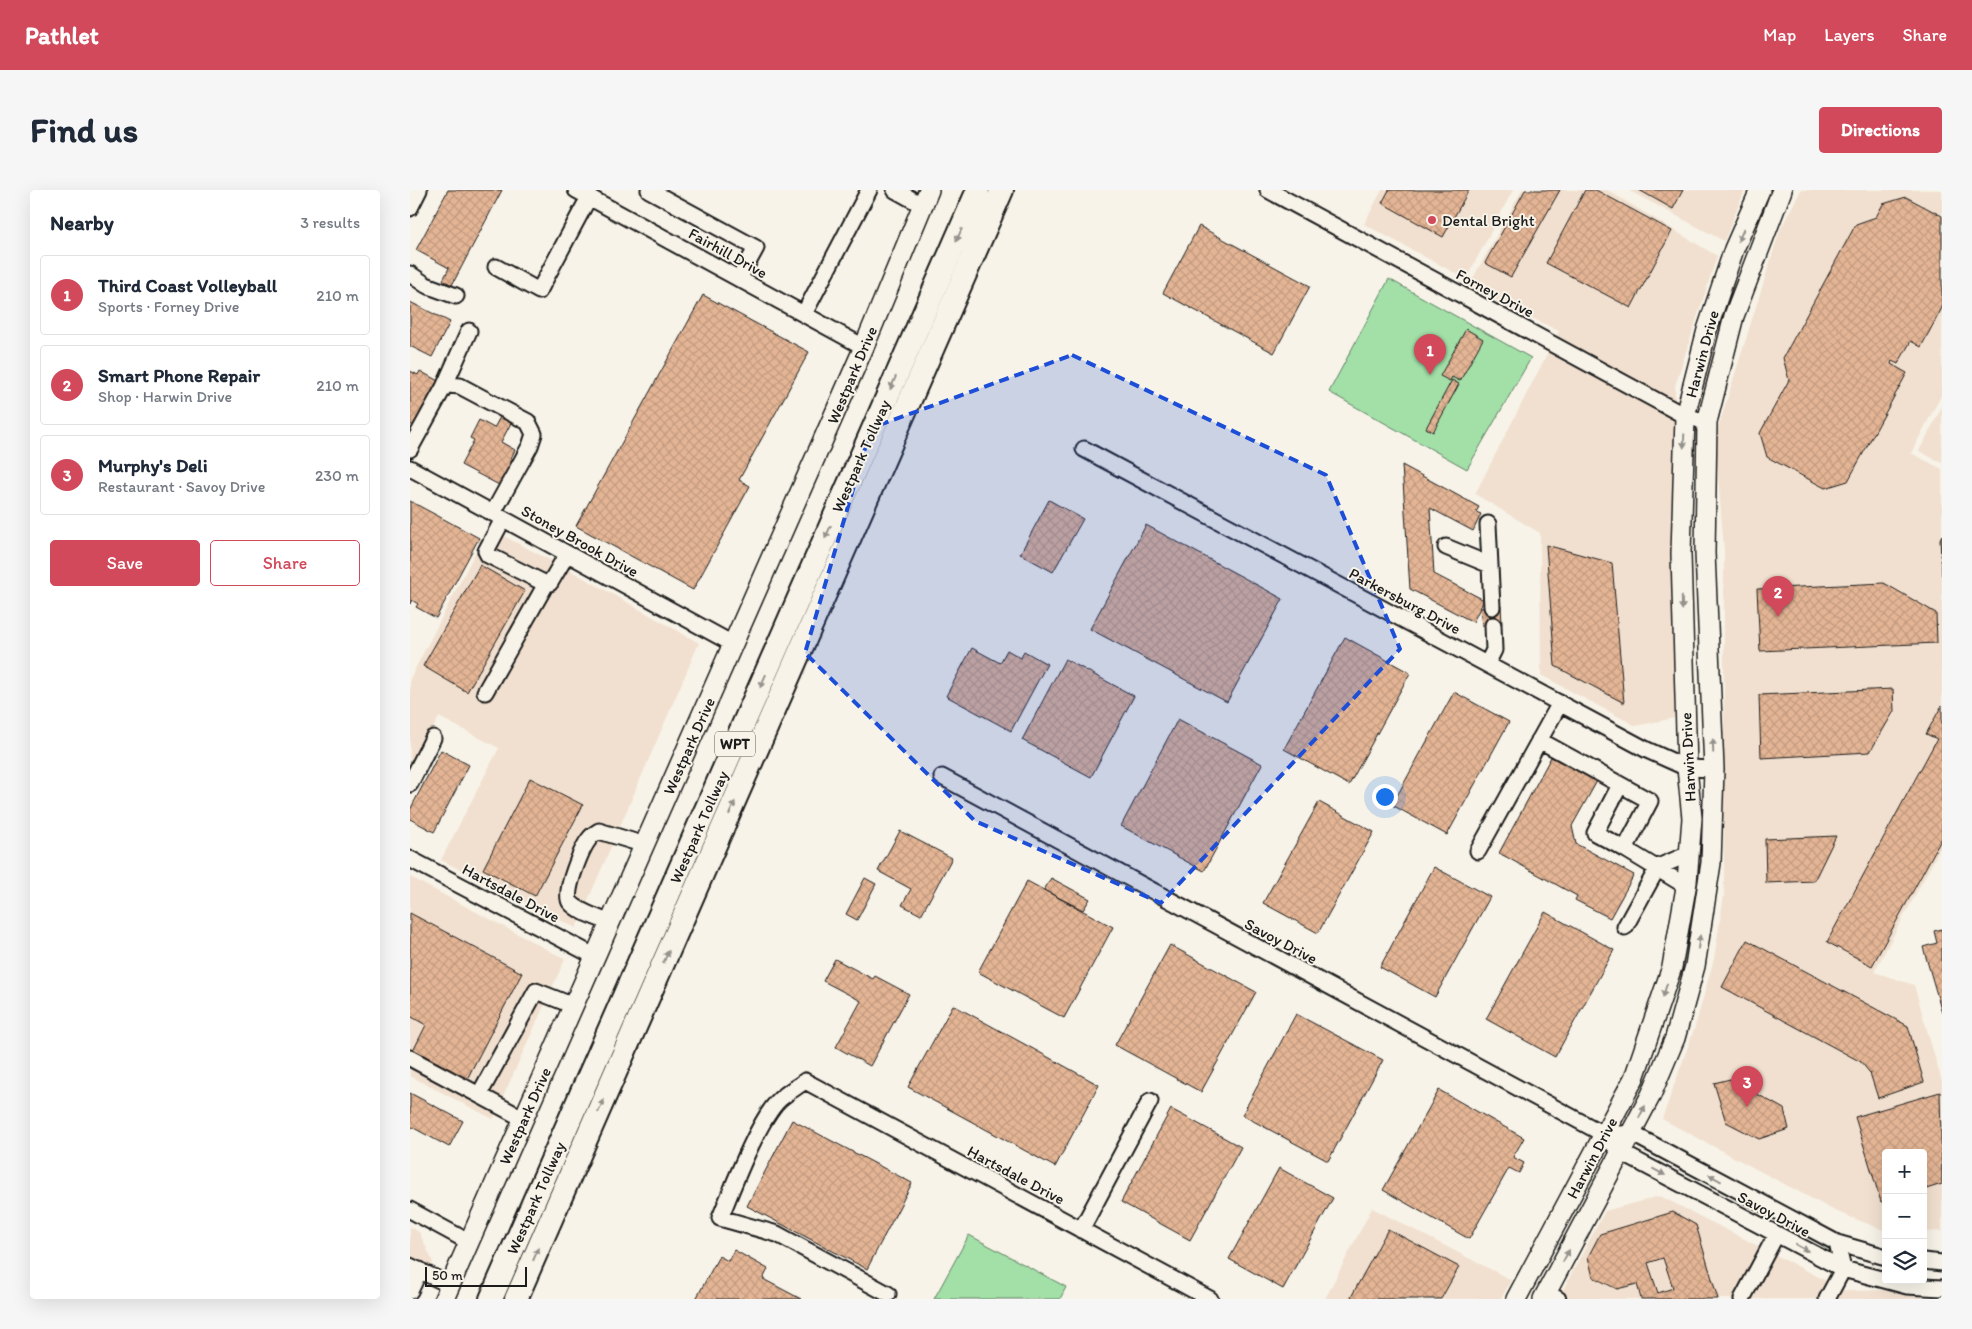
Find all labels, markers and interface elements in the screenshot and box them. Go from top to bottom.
text: Pathlet [25,21,99,50]
text: Map [1763,24,1796,46]
text: Layers [1824,24,1874,46]
text: Share [1902,24,1947,46]
button: Directions [1819,107,1942,153]
text: Find us [30,109,138,151]
text: Nearby [50,210,114,235]
place label: Dental Bright [1442,211,1535,230]
text: 3 results [300,213,360,232]
marker: Dental Bright [1426,214,1438,226]
street label: Fairhill Drive [685,224,771,282]
one-way arrow [954,228,962,242]
one-way arrow [1736,228,1744,242]
street label: Forney Drive [1453,265,1537,321]
text: Third Coast Volleyball [98,274,277,297]
text: 1 [63,286,71,305]
text: 210 m [316,286,359,305]
text: Sports · Forney Drive [98,297,239,316]
street label: Harwin Drive [1681,308,1723,400]
street label: Westpark Drive [823,323,881,427]
pin: 1 [1414,334,1446,375]
text: Smart Phone Repair [98,364,260,387]
text: 2 [63,376,71,395]
text: 210 m [316,376,359,395]
one-way arrow [889,376,897,390]
text: Shop · Harwin Drive [98,387,232,406]
street label: Westpark Tollway [828,396,895,515]
one-way arrow [1680,433,1688,449]
text: Murphy's Deli [98,454,208,477]
text: 3 [63,466,71,485]
text: 230 m [315,466,359,485]
text: Restaurant · Savoy Drive [98,477,265,496]
street label: Stoney Brook Drive [518,501,642,581]
one-way arrow [824,525,832,539]
button: Save [50,540,200,586]
button: Share [210,540,360,586]
street label: Parkersburg Drive [1346,564,1464,638]
pin: 2 [1762,576,1794,617]
one-way arrow [1679,596,1687,612]
one-way arrow [758,674,766,688]
street label: Westpark Drive [659,694,719,798]
street label: Harwin Drive [1676,712,1700,802]
road number: WPT [715,732,755,756]
one-way arrow [1709,738,1717,754]
street label: Westpark Tollway [666,767,733,886]
your location [1372,784,1398,810]
one-way arrow [728,801,736,815]
street label: Hartsdale Drive [459,859,563,927]
street label: Savoy Drive [1241,914,1321,968]
one-way arrow [1695,934,1703,950]
one-way arrow [663,950,671,964]
one-way arrow [1661,983,1668,998]
street label: Westpark Drive [495,1064,555,1168]
pin: 3 [1731,1066,1763,1107]
one-way arrow [598,1098,606,1113]
one-way arrow [1638,1105,1646,1120]
street label: Harwin Drive [1563,1114,1621,1202]
street label: Westpark Tollway [503,1138,570,1257]
street label: Hartsdale Drive [964,1141,1068,1209]
map controls [1882,1149,1927,1284]
button: + [1882,1149,1927,1194]
one-way arrow [1651,1168,1666,1176]
one-way arrow [1708,1174,1722,1182]
street label: Savoy Drive [1734,1187,1814,1241]
button: − [1882,1194,1927,1239]
button: layers [1882,1239,1927,1284]
one-way arrow [1795,1244,1810,1252]
one-way arrow [532,1247,540,1261]
one-way arrow [1562,1249,1570,1263]
scale bar [425,1264,528,1287]
text: 50 m [432,1267,463,1284]

